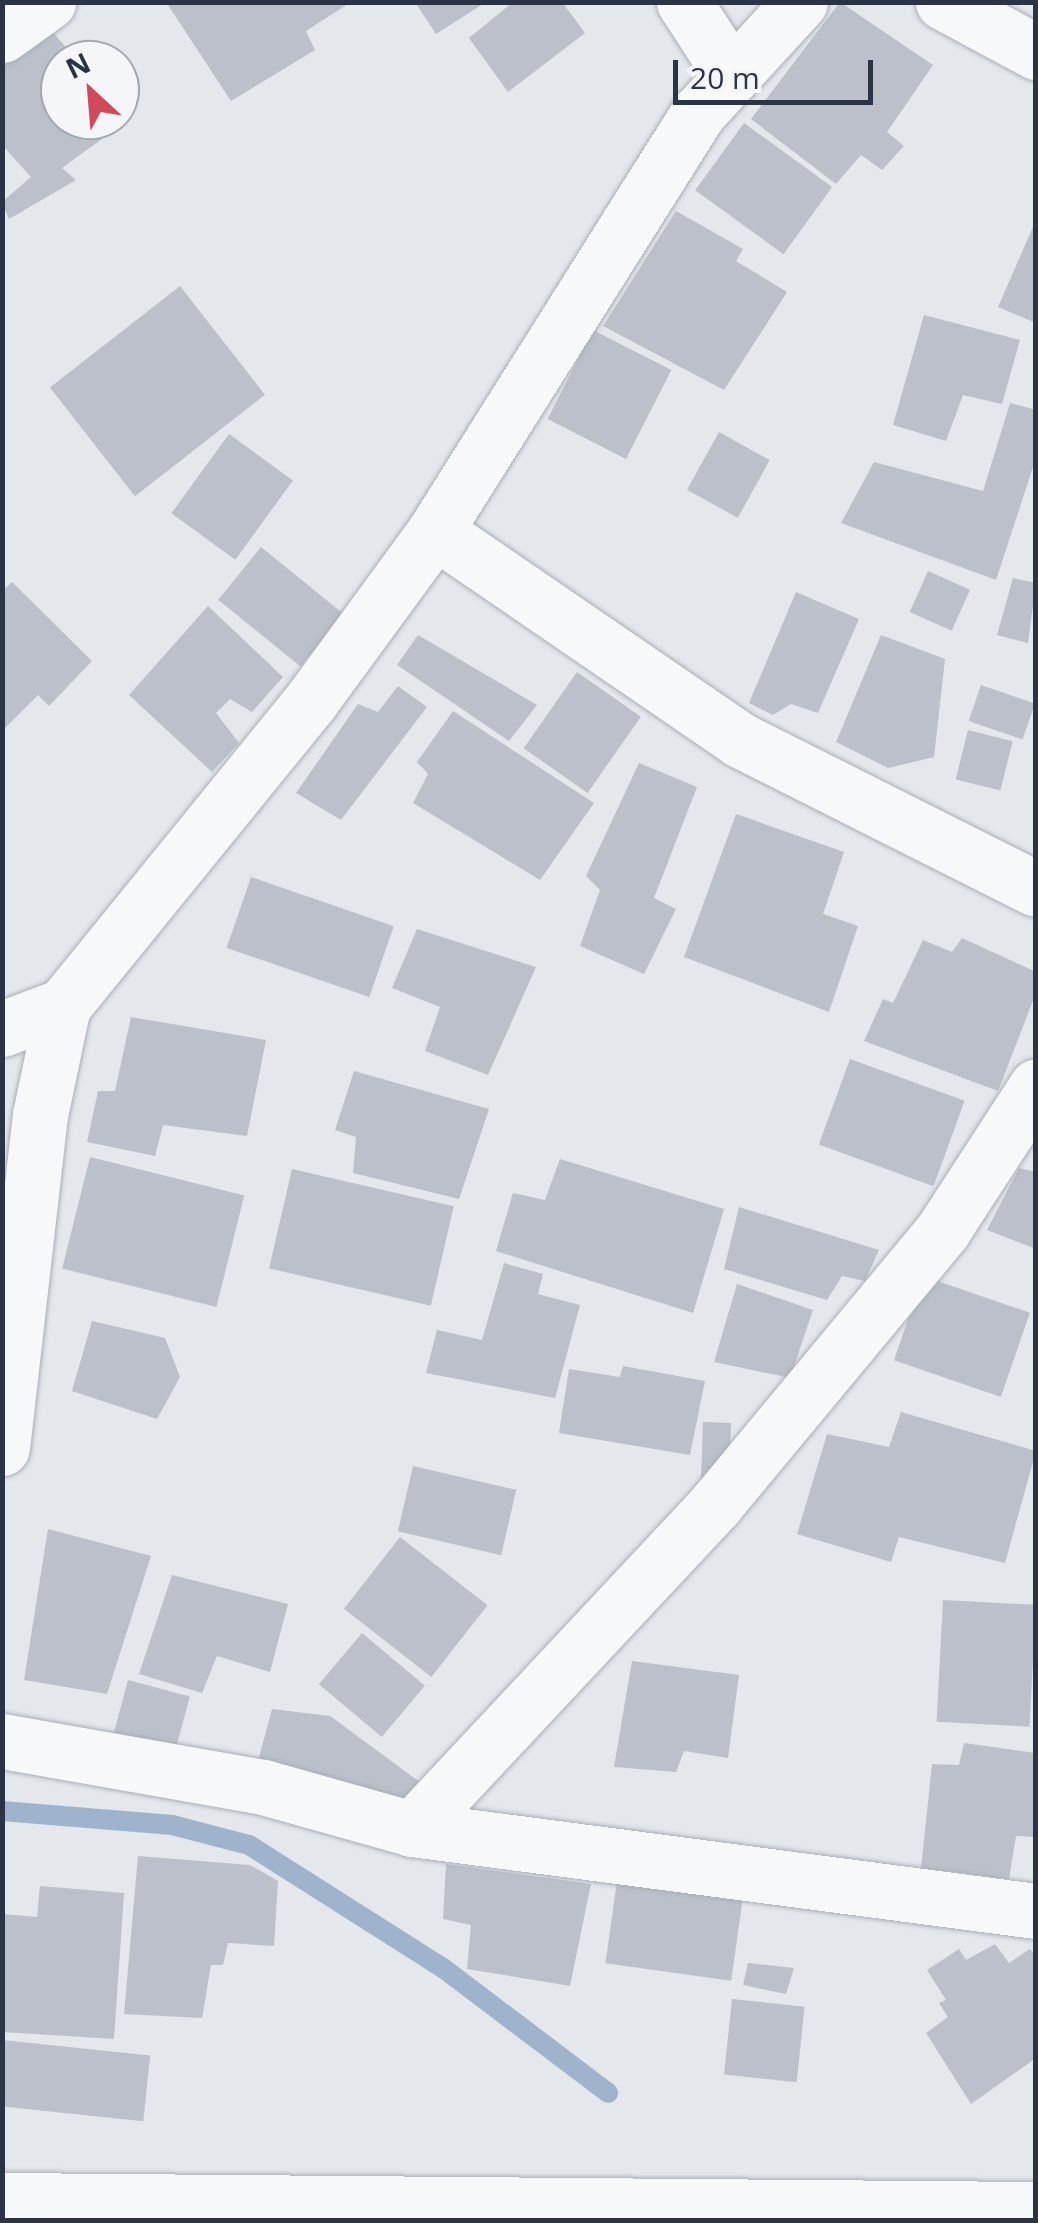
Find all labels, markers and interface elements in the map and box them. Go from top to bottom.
north arrow [40,40,140,140]
scale bar [678,40,878,102]
text: N [59,43,96,87]
text: 20 m [690,57,760,98]

